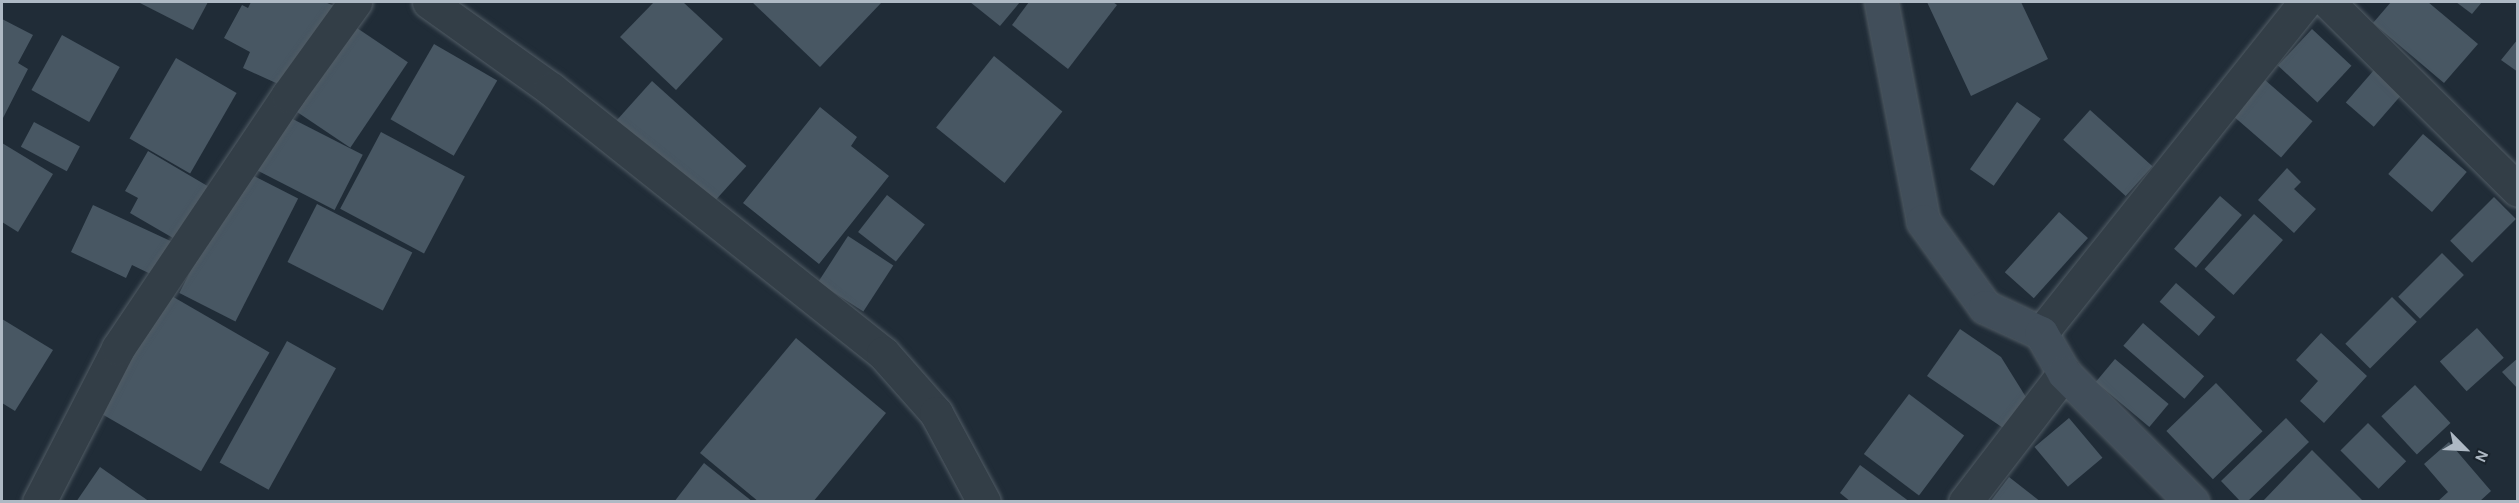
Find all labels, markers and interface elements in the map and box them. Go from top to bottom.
north arrow [2435,419,2495,479]
text: N [2471,447,2493,466]

